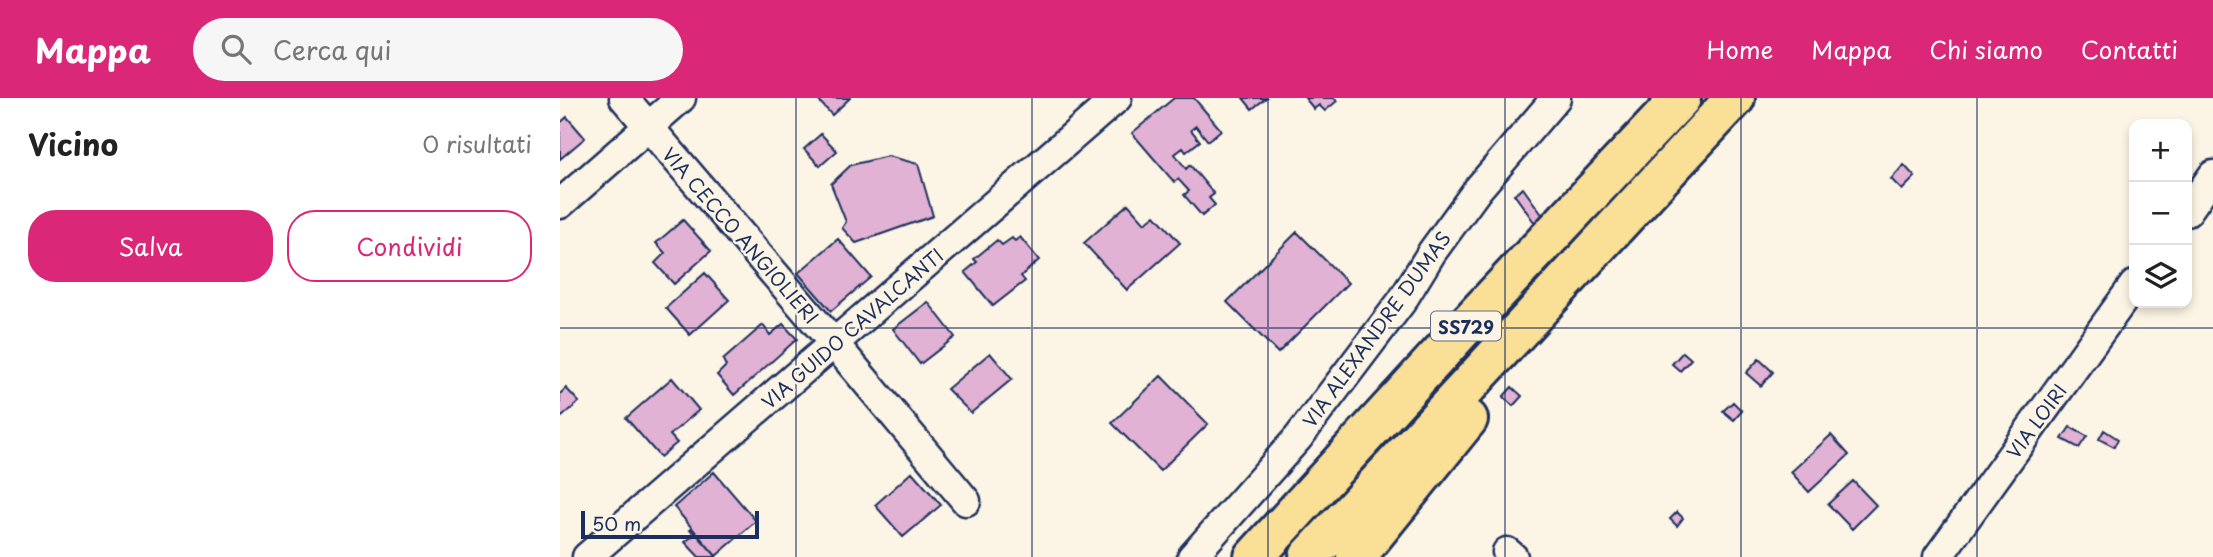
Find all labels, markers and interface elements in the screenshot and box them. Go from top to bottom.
search box [193,18,683,81]
text: Mappa [35,24,151,74]
icon: search [217,30,255,68]
text: Cerca qui [273,30,392,69]
text: Home [1707,31,1773,67]
text: Mappa [1811,31,1891,67]
text: Chi siamo [1929,31,2043,67]
text: Contatti [2081,31,2178,67]
map controls [2129,119,2192,308]
button: + [2129,119,2192,182]
text: Vicino [28,121,118,166]
text: 0 risultati [422,126,532,161]
street label: VIA CECCO ANGIOLIERI [656,140,826,330]
button: − [2129,182,2192,245]
button: Salva [28,210,273,282]
button: Condividi [287,210,532,282]
street label: VIA ALEXANDRE DUMAS [1295,225,1457,433]
street label: VIA GUIDO CAVALCANTI [755,241,949,415]
button: layers [2129,245,2192,308]
road number: SS729 [1431,311,1501,340]
street label: VIA LOIRI [1999,378,2073,464]
scale bar [581,508,760,540]
text: 50 m [592,509,641,537]

